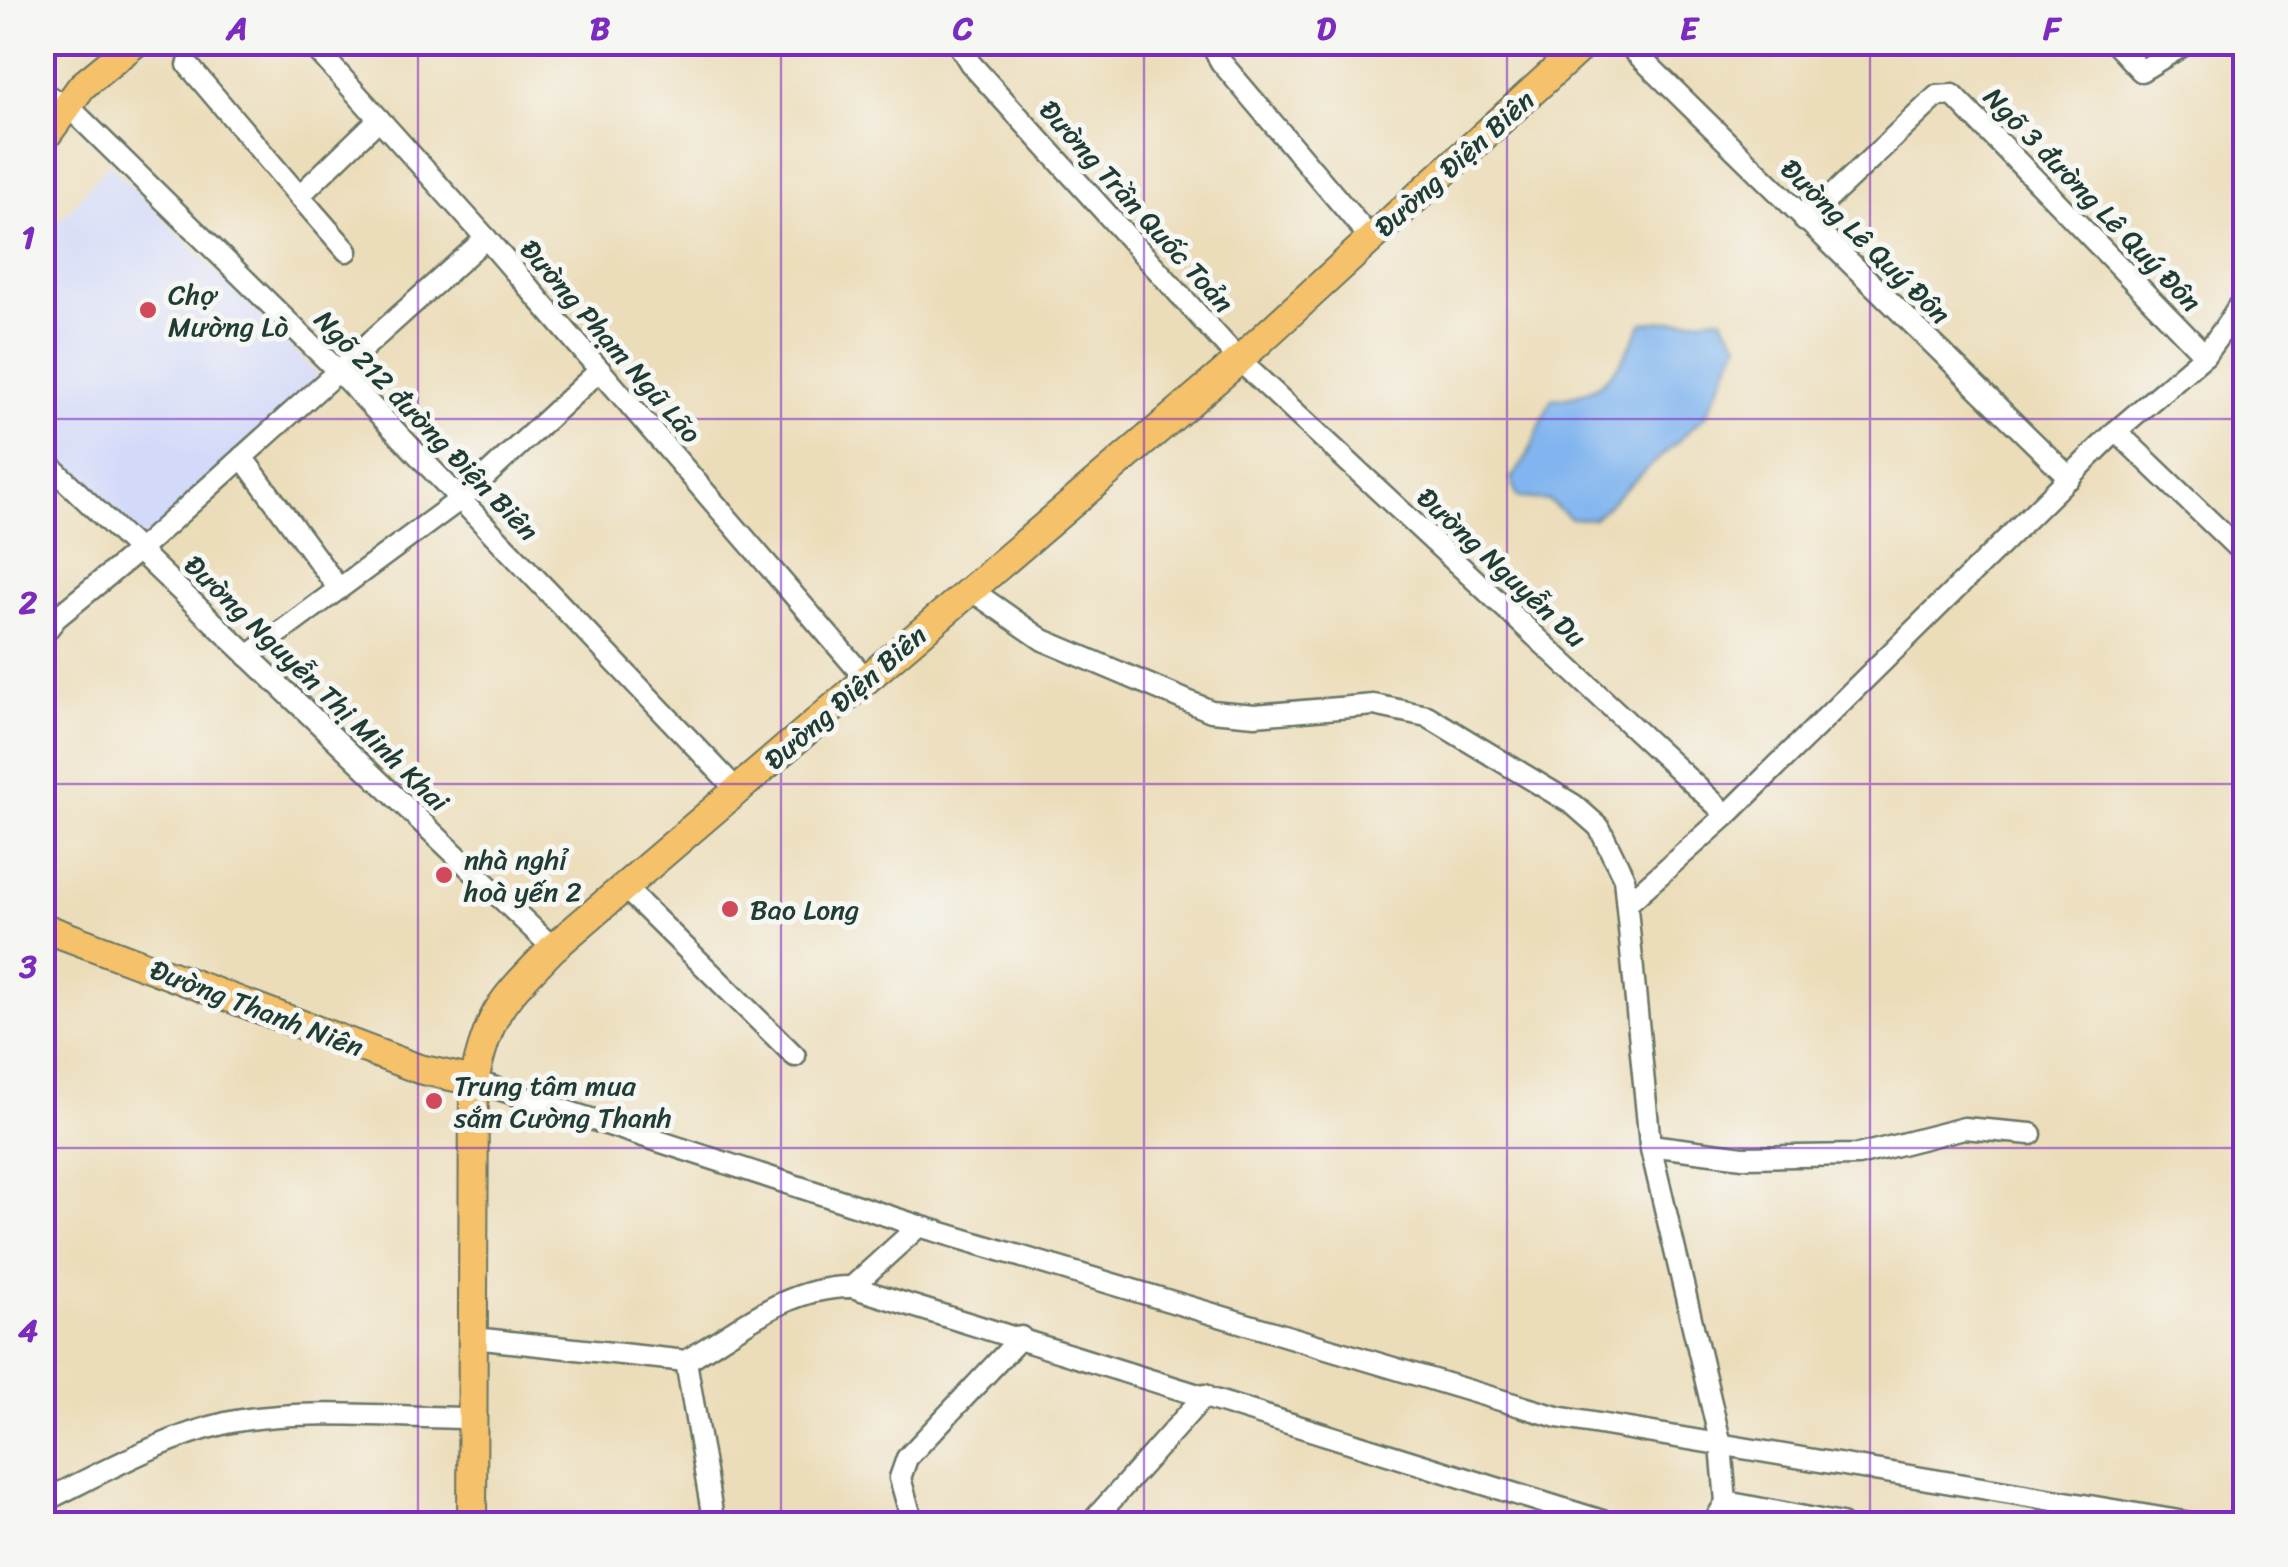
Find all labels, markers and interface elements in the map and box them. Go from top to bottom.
text: A [225,0,248,57]
text: B [590,0,610,57]
text: C [952,0,974,57]
text: D [1316,0,1336,57]
text: E [1680,0,1700,57]
text: F [2042,0,2063,57]
street label: Ngõ 3 đường Lê Quý Đôn [1971,75,2214,324]
street label: Đường Điện Biên [1362,77,1546,250]
street label: Đường Trần Quốc Toản [1027,88,1247,325]
street label: Đường Lê Quý Đôn [1768,146,1963,336]
text: 1 [21,209,35,266]
street label: Đường Phạm Ngũ Lão [507,228,714,455]
place label: Chợ Mường Lò [168,270,288,351]
street label: Ngõ 212 đường Điện Biên [302,298,551,553]
marker: Chợ Mường Lò [137,299,159,321]
street label: Đường Nguyễn Du [1405,475,1598,660]
street label: Đường Nguyễn Thị Minh Khai [172,543,462,825]
text: 2 [19,574,38,631]
street label: Đường Điện Biên [753,612,938,783]
place label: nhà nghỉ hoà yến 2 [463,835,582,916]
marker: nhà nghỉ hoà yến 2 [433,864,455,886]
place label: Bao Long [750,885,859,934]
marker: Bao Long [719,898,741,920]
text: 3 [18,938,37,995]
street label: Đường Thanh Niên [143,945,371,1072]
place label: Trung tâm mua sắm Cường Thanh [453,1061,672,1142]
marker: Trung tâm mua sắm Cường Thanh [423,1090,445,1112]
text: 4 [18,1302,38,1359]

